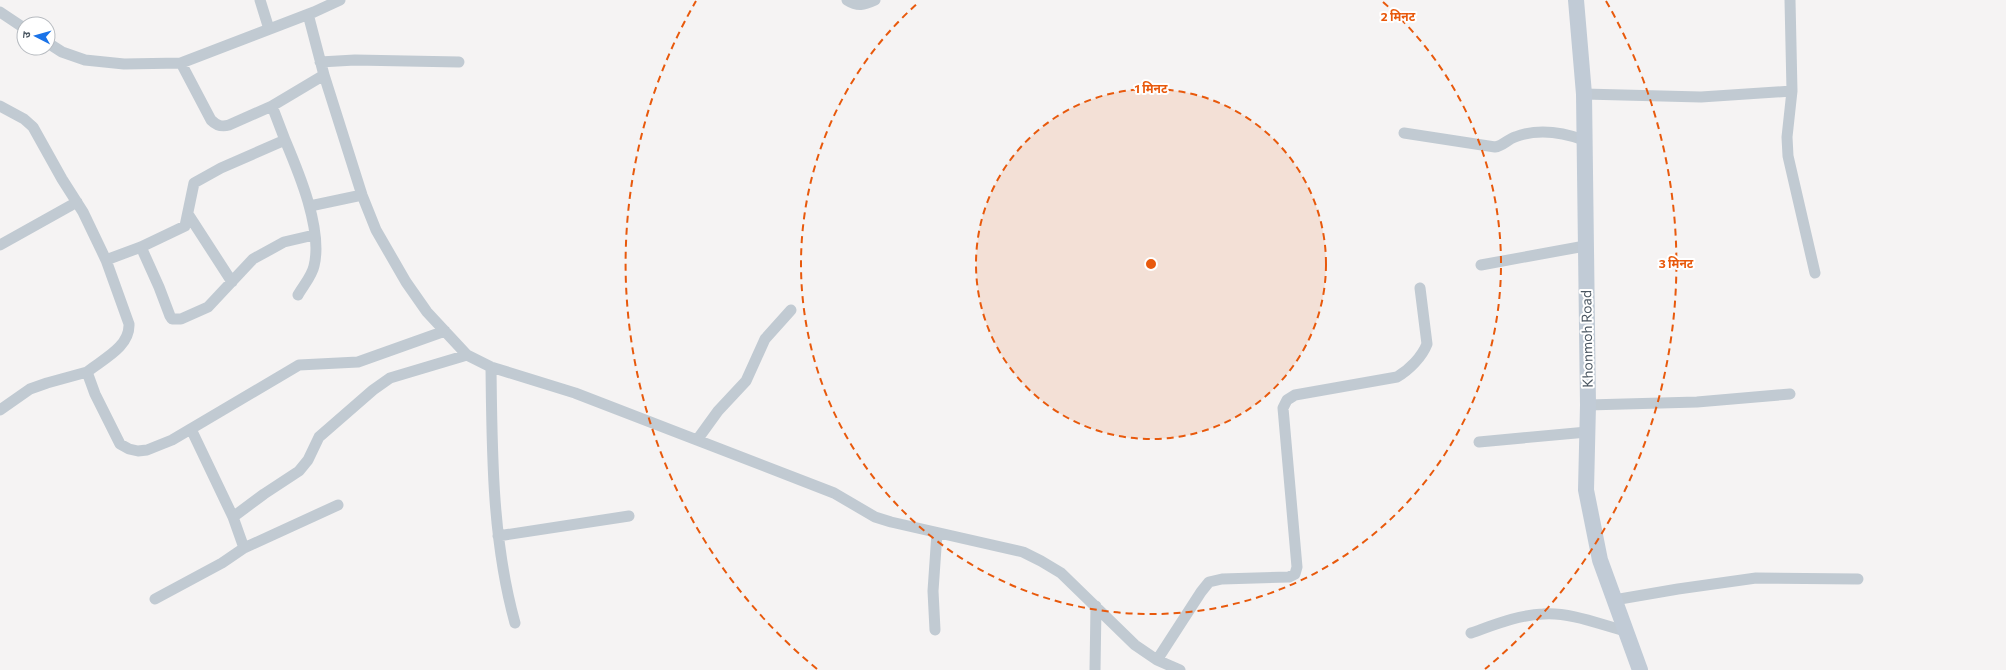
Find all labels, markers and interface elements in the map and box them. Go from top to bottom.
text: 2 मिनट [1381,9,1416,23]
north arrow [16,16,56,56]
text: उ [19,30,32,39]
text: 1 मिनट [1135,81,1168,95]
text: 3 मिनट [1659,256,1694,270]
centre of rings [1144,257,1158,271]
street label: Khonmoh Road [1577,290,1596,388]

